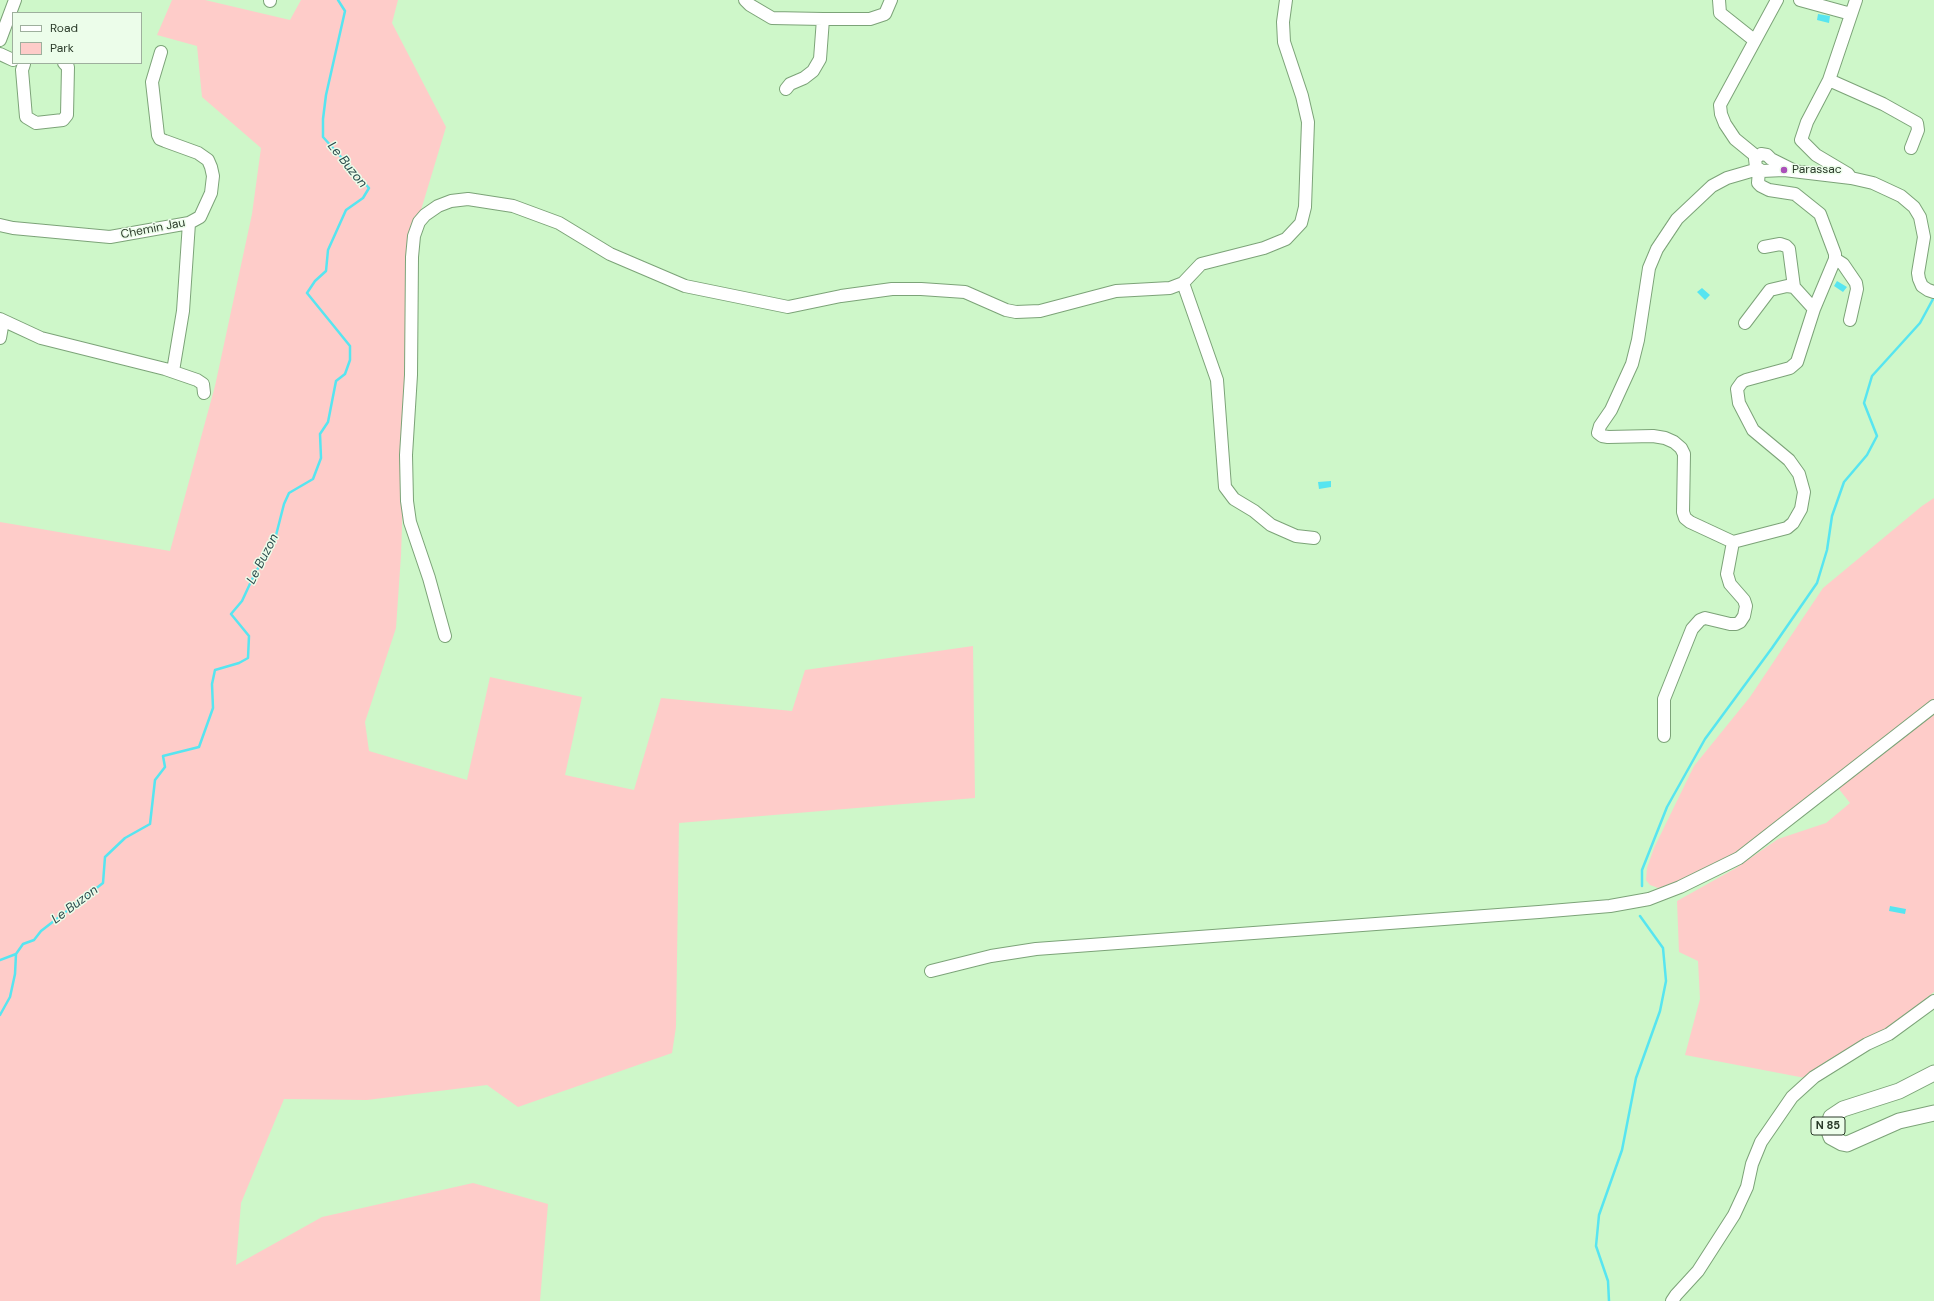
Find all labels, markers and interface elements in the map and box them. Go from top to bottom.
legend [12,12,142,64]
text: Road [50,20,78,36]
text: Park [50,40,74,56]
water label: Le Buzon [324,139,370,191]
place label: Parassac [1792,163,1842,177]
marker: Parassac [1779,165,1789,175]
street label: Chemin Jau [120,216,186,242]
water label: Le Buzon [244,531,282,587]
water label: Le Buzon [49,882,101,928]
road number: N 85 [1811,1117,1845,1135]

